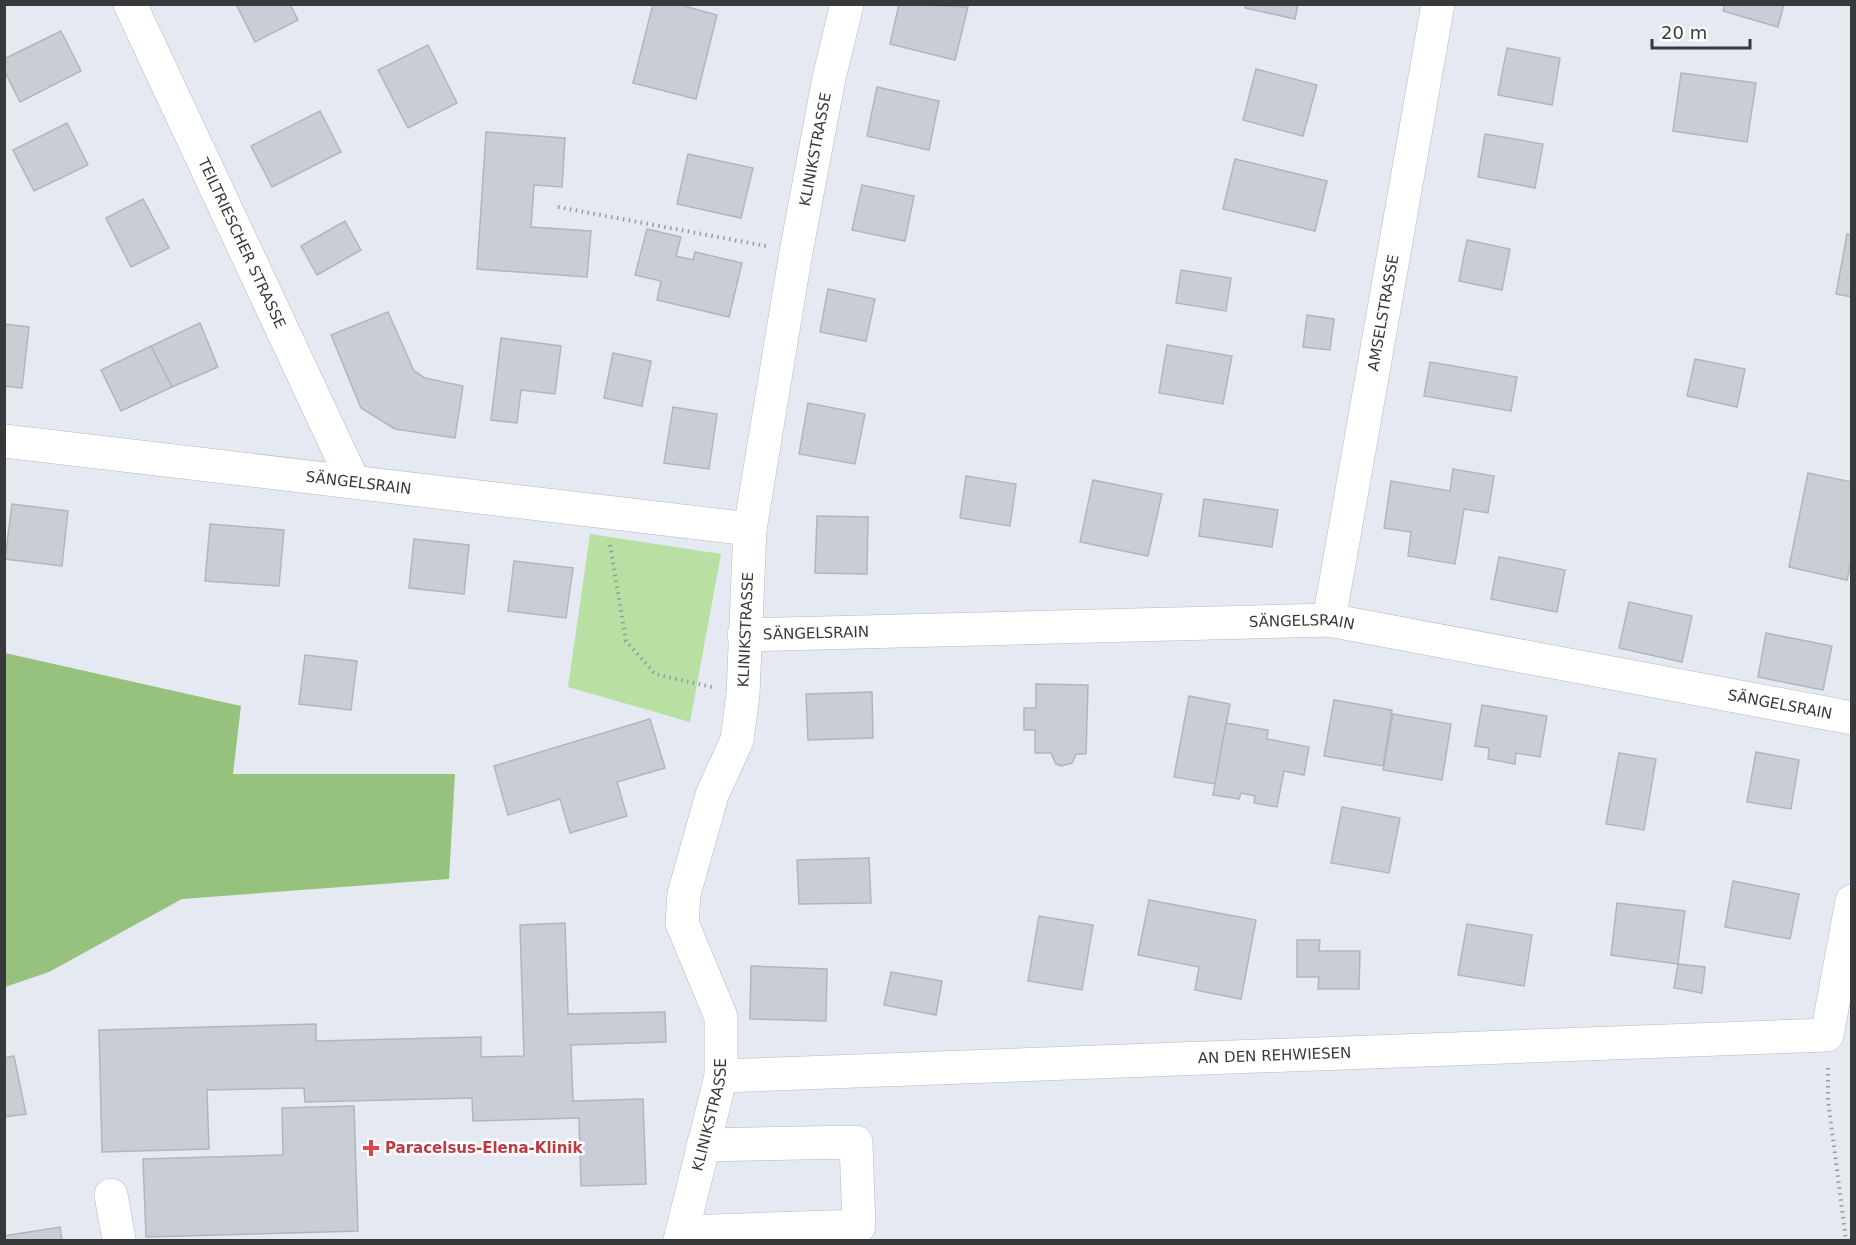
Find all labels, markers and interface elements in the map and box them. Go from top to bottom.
scale bar [1652,12,1750,50]
text: 20 m [1661,22,1707,43]
street label: KLINIKSTRASSE [796,91,835,208]
street label: TEILTRIESCHER STRASSE [194,154,289,331]
street label: AMSELSTRASSE [1364,253,1403,372]
street label: SÄNGELSRAIN [305,468,412,498]
street label: KLINIKSTRASSE [734,572,757,688]
street label: SÄNGELSRAIN [1249,611,1356,634]
street label: SÄNGELSRAIN [763,623,869,644]
street label: SÄNGELSRAIN [1726,686,1834,723]
street label: AN DEN REHWIESEN [1198,1044,1352,1067]
street label: KLINIKSTRASSE [689,1058,730,1173]
marker: Paracelsus-Elena-Klinik [362,1139,380,1157]
place label: Paracelsus-Elena-Klinik [385,1139,584,1157]

